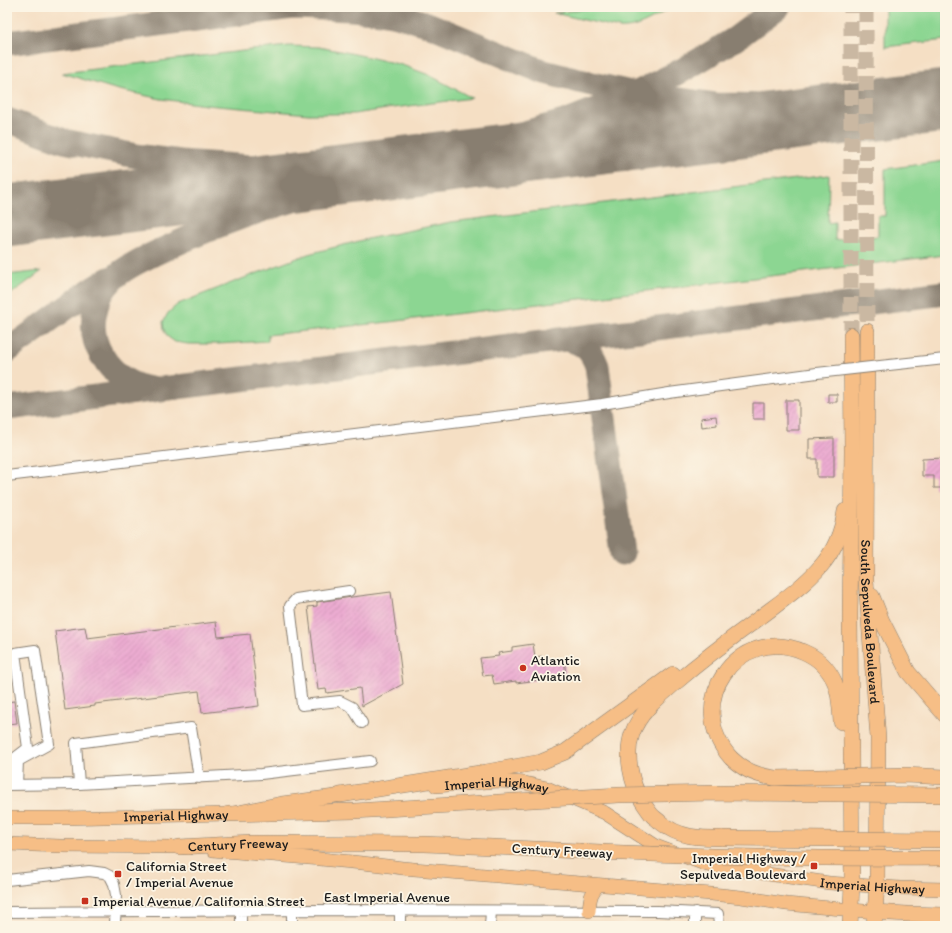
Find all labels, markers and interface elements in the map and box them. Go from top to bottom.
street label: South Sepulveda Boulevard [857,540,884,705]
place label: Atlantic Aviation [531,652,581,685]
marker: Atlantic Aviation [518,663,528,673]
street label: Imperial Highway [444,772,551,797]
street label: Imperial Highway [123,805,229,825]
street label: Century Freeway [187,834,289,855]
street label: Century Freeway [511,840,613,862]
place label: Imperial Highway / Sepulveda Boulevard [680,850,806,883]
place label: California Street / Imperial Avenue [126,858,234,891]
marker: Imperial Highway / Sepulveda Boulevard [809,861,819,871]
marker: California Street / Imperial Avenue [113,869,123,879]
street label: Imperial Highway [819,873,925,897]
street label: East Imperial Avenue [324,889,450,906]
place label: Imperial Avenue / California Street [93,893,304,910]
marker: Imperial Avenue / California Street [80,896,90,906]

